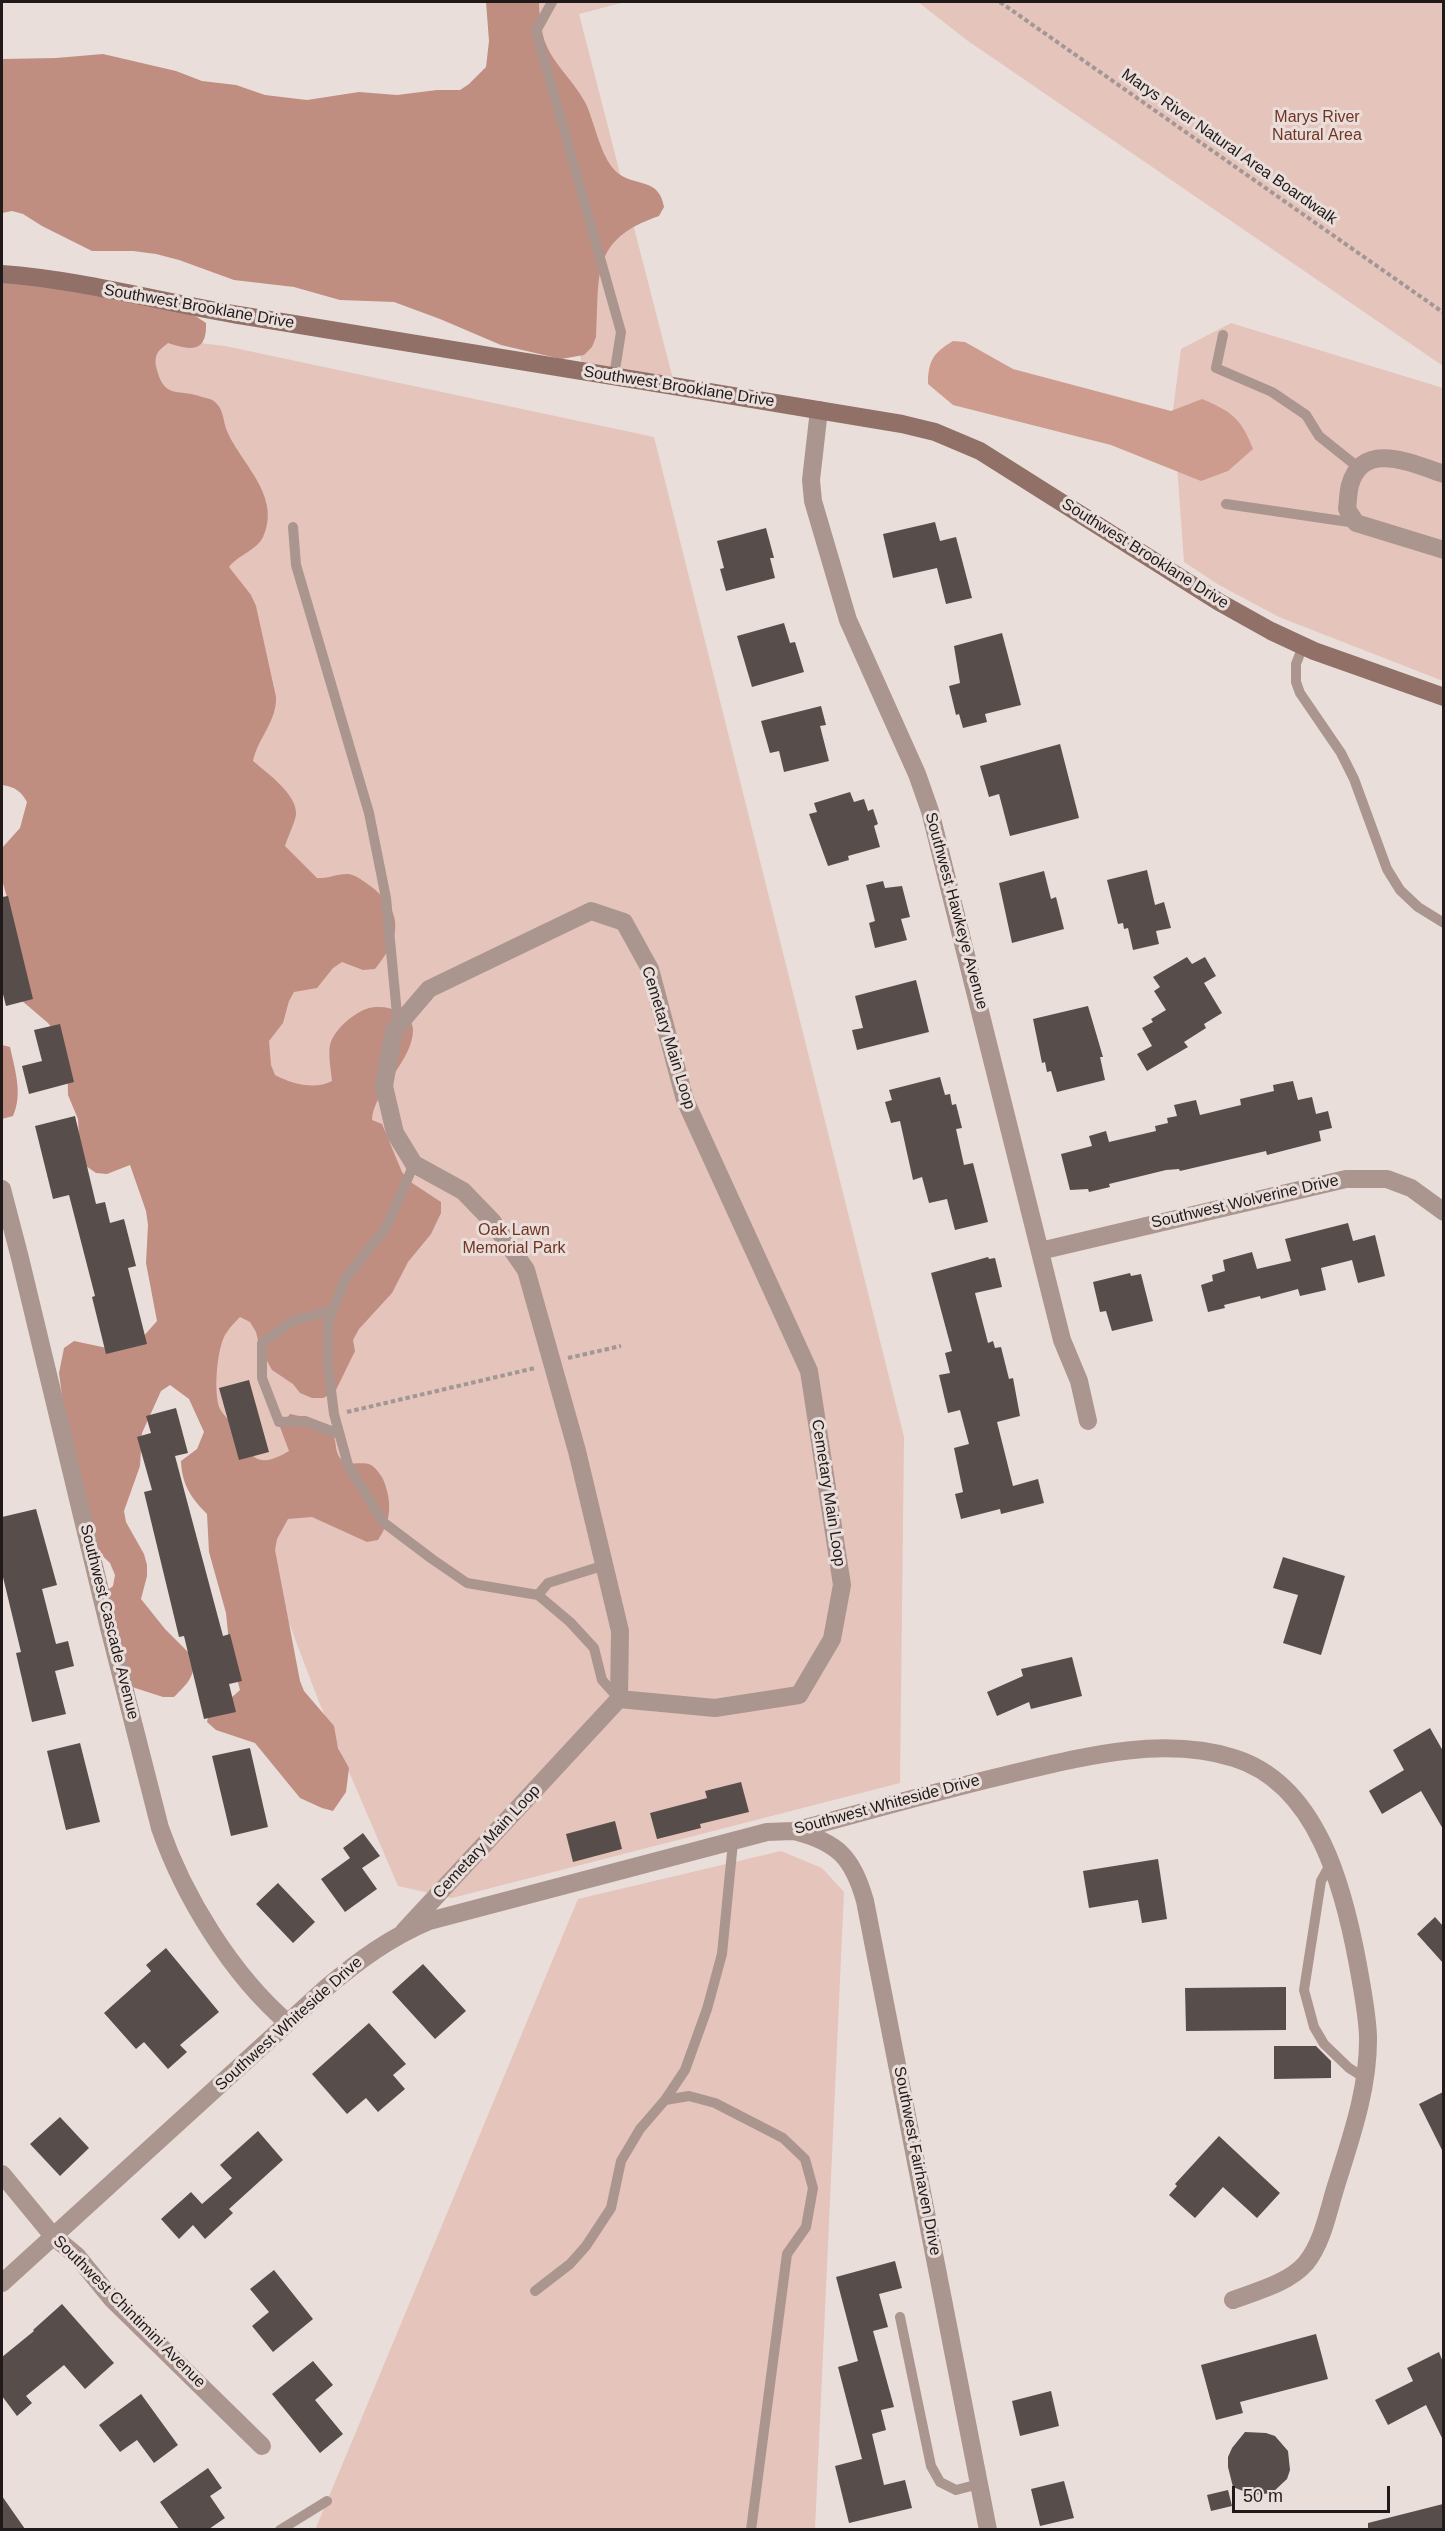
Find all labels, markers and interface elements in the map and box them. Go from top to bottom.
street label: Marys River Natural Area Boardwalk [1118,65,1340,229]
park label: Marys River Natural Area [1272,108,1362,146]
street label: Southwest Brooklane Drive [102,281,296,333]
street label: Southwest Brooklane Drive [582,362,776,412]
street label: Southwest Brooklane Drive [1058,495,1232,613]
street label: Southwest Hawkeye Avenue [920,810,992,1012]
street label: Cemetary Main Loop [637,964,699,1112]
street label: Southwest Wolverine Drive [1149,1171,1341,1233]
park label: Oak Lawn Memorial Park [462,1221,566,1259]
street label: Cemetary Main Loop [807,1418,849,1568]
street label: Southwest Cascade Avenue [75,1522,143,1722]
street label: Southwest Whiteside Drive [792,1771,982,1839]
street label: Cemetary Main Loop [429,1781,545,1903]
street label: Southwest Whiteside Drive [212,1953,366,2095]
street label: Southwest Fairhaven Drive [889,2065,945,2257]
street label: Southwest Chintimini Avenue [49,2232,209,2392]
scale bar [1235,2474,1392,2512]
text: 50 m [1243,2486,1283,2506]

